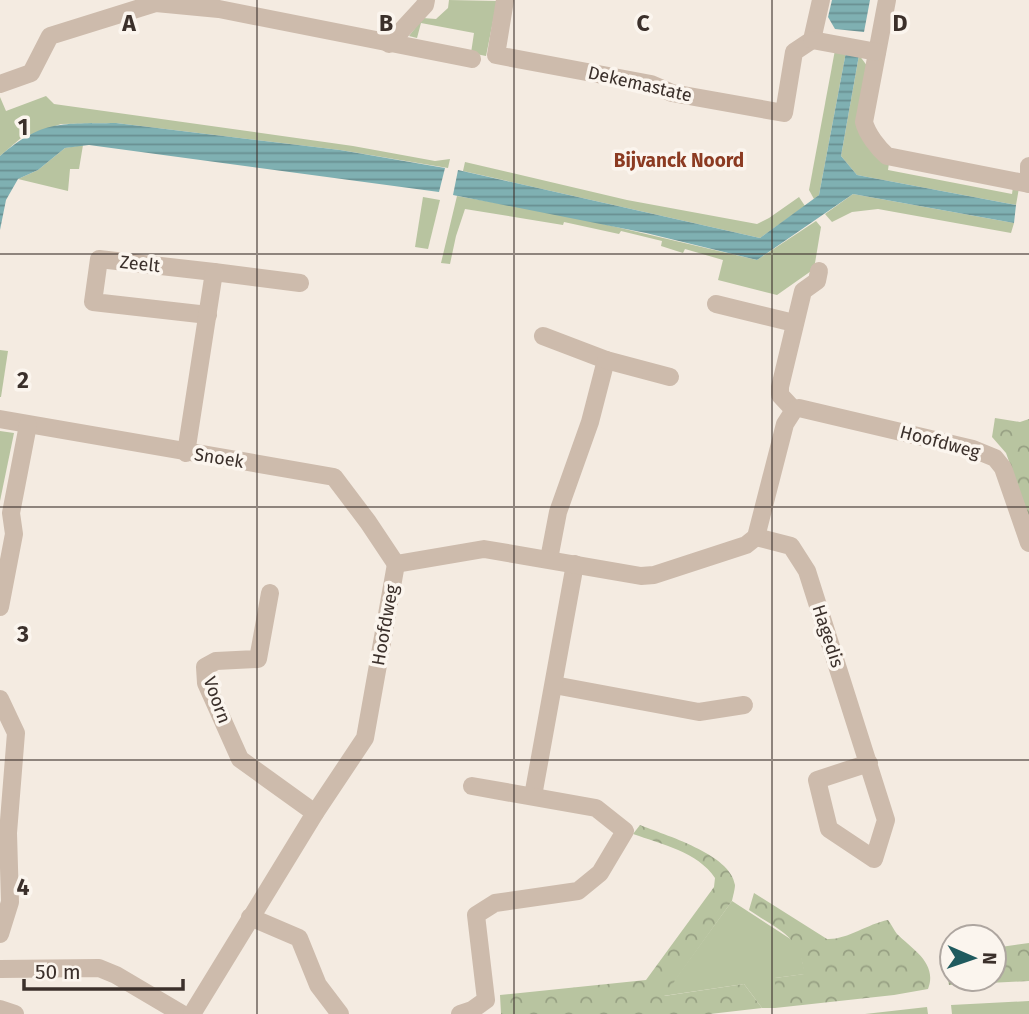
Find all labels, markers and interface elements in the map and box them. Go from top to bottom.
text: A [121,9,136,37]
text: B [379,9,393,37]
text: C [636,9,650,37]
text: D [893,9,908,37]
street label: Dekemastate [586,61,694,107]
text: 1 [18,113,28,141]
district label: Bijvanck Noord [614,149,744,172]
street label: Zeelt [119,251,162,277]
text: 2 [17,366,29,394]
street label: Hoofdweg [898,421,983,463]
street label: Snoek [193,443,246,473]
street label: Hoofdweg [367,582,403,667]
street label: Hagedis [807,602,849,670]
text: 3 [16,620,29,648]
street label: Voorn [198,674,236,726]
text: 4 [17,873,30,901]
north arrow [938,923,1008,993]
scale bar [24,948,184,992]
text: N [978,952,1001,965]
text: 50 m [35,959,81,985]

